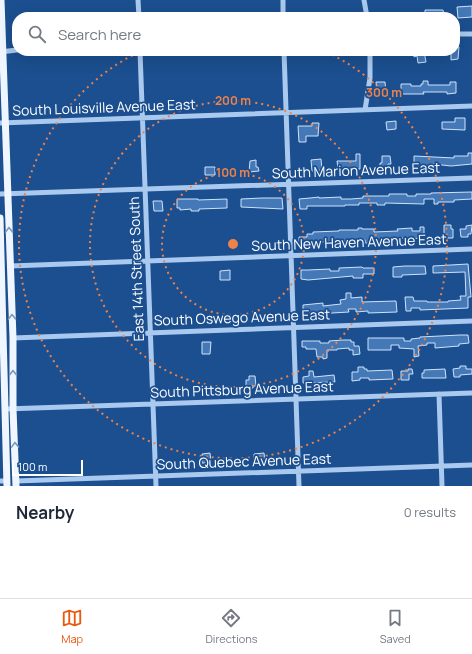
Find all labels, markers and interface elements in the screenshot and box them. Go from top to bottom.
search box [12,12,460,56]
icon: search [26,23,48,45]
text: Search here [58,24,141,45]
text: 300 m [366,84,402,101]
text: 200 m [215,92,251,109]
street label: South Louisville Avenue East [12,94,196,120]
street label: South Marion Avenue East [271,158,441,182]
text: 100 m [216,164,250,181]
street label: East 14th Street South [124,196,148,342]
one-way arrow [5,227,13,233]
street label: South New Haven Avenue East [251,229,447,255]
centre of rings [226,237,240,251]
street label: South Oswego Avenue East [153,304,331,330]
one-way arrow [8,314,16,320]
one-way arrow [9,370,17,376]
street label: South Pittsburg Avenue East [150,376,334,402]
one-way arrow [10,442,19,448]
street label: South Quebec Avenue East [156,448,332,474]
scale bar [12,458,83,477]
text: 100 m [18,459,47,474]
text: Nearby [16,501,74,524]
text: 0 results [404,503,456,521]
tab: Map [61,607,83,646]
tab: Directions [205,607,258,646]
tab: Saved [380,607,411,646]

